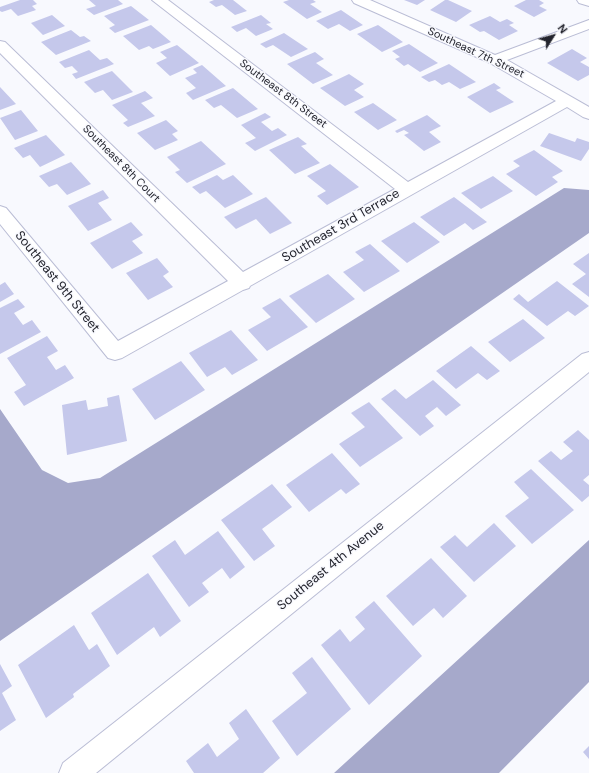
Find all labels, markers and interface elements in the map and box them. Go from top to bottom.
north arrow [533,16,573,56]
text: N [555,21,571,36]
street label: Southeast 7th Street [426,25,526,81]
street label: Southeast 8th Street [237,57,329,131]
street label: Southeast 8th Court [80,123,162,205]
street label: Southeast 3rd Terrace [279,186,403,266]
street label: Southeast 9th Street [11,228,103,336]
street label: Southeast 4th Avenue [275,518,387,614]

